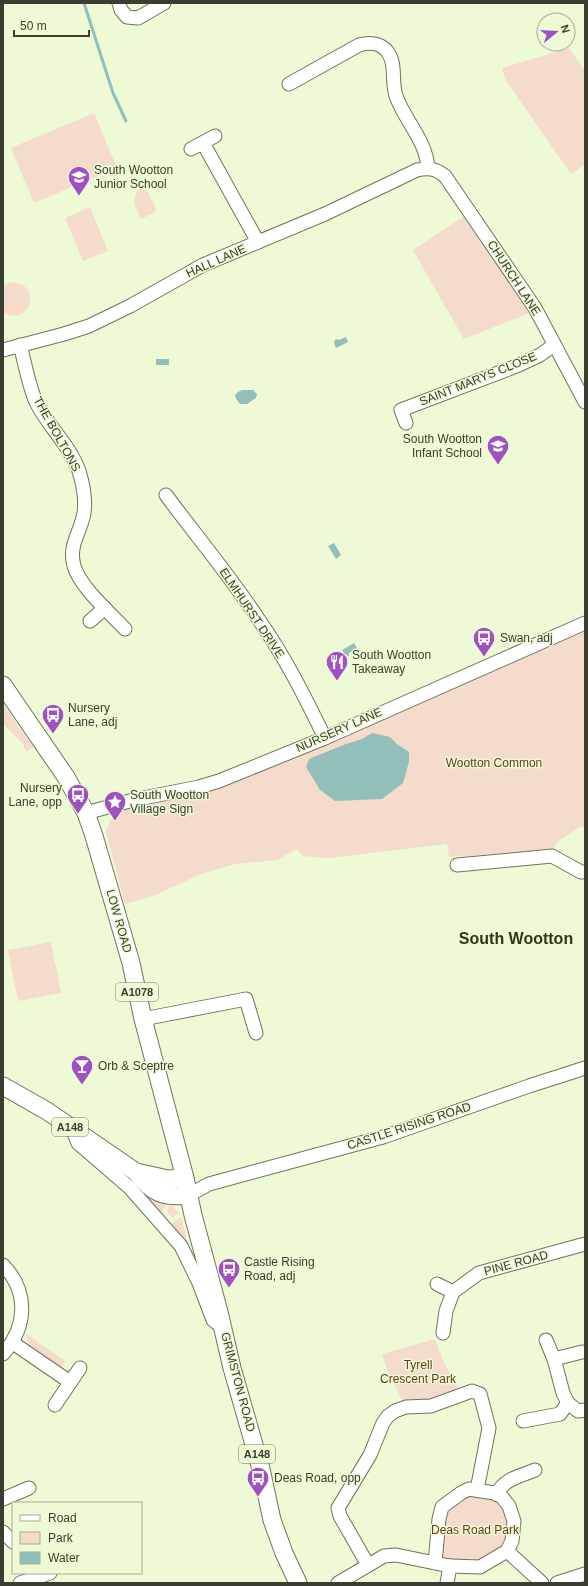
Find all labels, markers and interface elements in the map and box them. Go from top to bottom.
scale bar [14,12,89,38]
north arrow [536,12,576,52]
text: 50 m [20,19,47,33]
text: N [559,23,572,35]
place label: South Wootton Junior School [94,163,173,191]
school or university icon: South Wootton Junior School [66,164,92,197]
street label: CHURCH LANE [485,238,543,318]
street label: HALL LANE [184,242,248,280]
street label: SAINT MARYS CLOSE [417,349,539,409]
street label: THE BOLTONS [31,394,83,474]
place label: South Wootton Infant School [403,432,482,460]
school or university icon: South Wootton Infant School [485,433,511,466]
street label: ELMHURST DRIVE [217,565,287,661]
bus stop icon: Swan, adj [471,625,497,658]
place label: Swan, adj [500,631,553,645]
place label: South Wootton Takeaway [352,648,431,676]
restaurant icon: South Wootton Takeaway [324,649,350,682]
place label: Nursery Lane, adj [68,701,117,729]
bus stop icon: Nursery Lane, adj [40,702,66,735]
street label: NURSERY LANE [294,705,384,755]
park label: Wootton Common [446,756,542,770]
place label: Nursery Lane, opp [9,781,62,809]
bus stop icon: Nursery Lane, opp [65,782,91,815]
place label: South Wootton Village Sign [130,788,209,816]
place icon: South Wootton Village Sign [102,789,128,822]
street label: LOW ROAD [103,888,135,955]
district label: South Wootton [459,930,573,947]
road number: A1078 [116,983,158,1001]
bar icon: Orb & Sceptre [69,1053,95,1086]
place label: Orb & Sceptre [98,1059,174,1073]
street label: CASTLE RISING ROAD [345,1099,473,1153]
road number: A148 [52,1118,88,1136]
street label: PINE ROAD [482,1248,550,1278]
place label: Castle Rising Road, adj [244,1255,315,1283]
bus stop icon: Castle Rising Road, adj [216,1256,242,1289]
street label: GRIMSTON ROAD [218,1331,258,1434]
park label: Tyrell Crescent Park [380,1358,457,1386]
road number: A148 [239,1445,275,1463]
bus stop icon: Deas Road, opp [245,1465,271,1498]
place label: Deas Road, opp [274,1471,361,1485]
legend [12,1502,142,1574]
text: Road [48,1511,77,1525]
park label: Deas Road Park [431,1523,520,1537]
text: Park [48,1531,74,1545]
text: Water [48,1551,80,1565]

